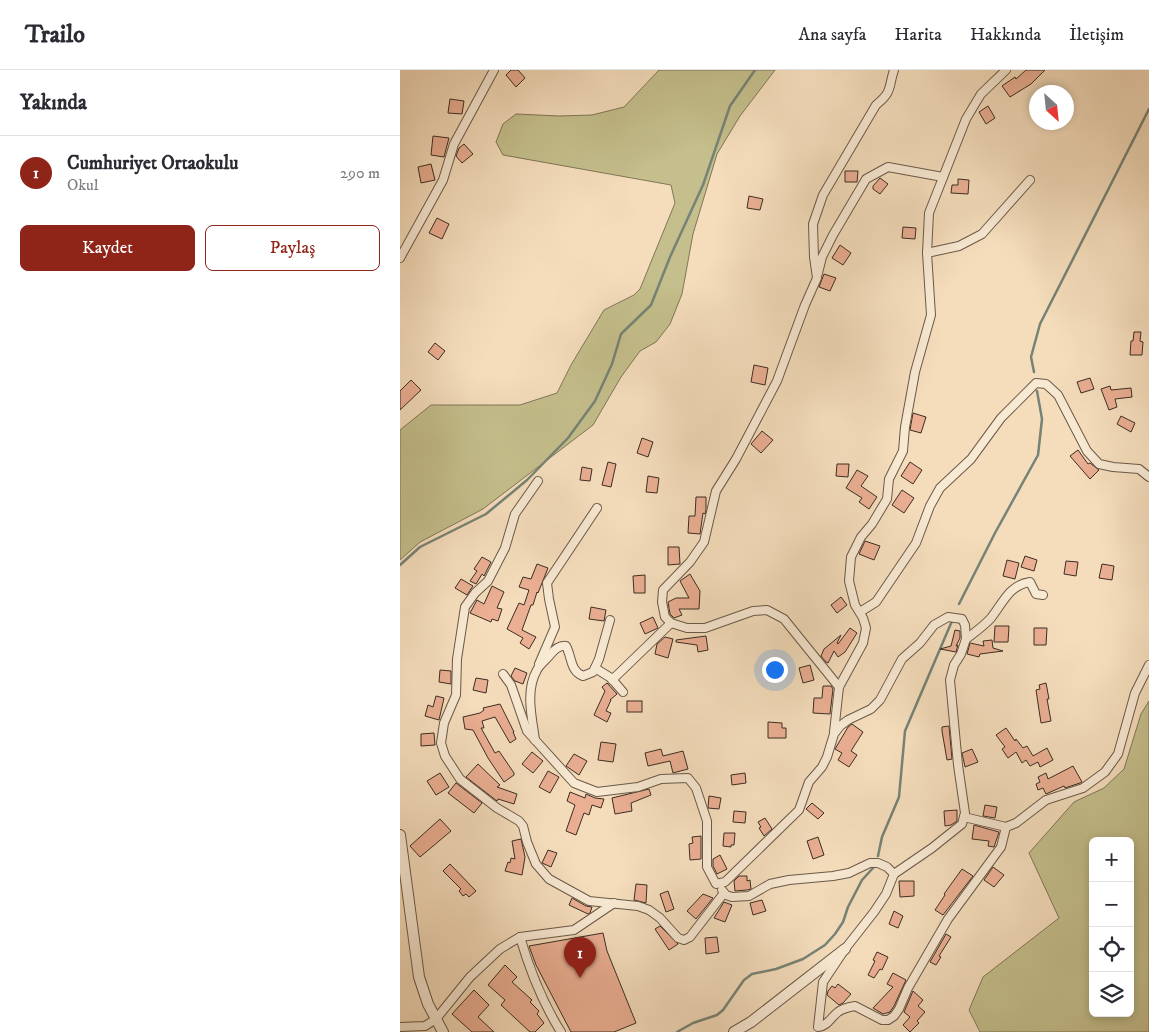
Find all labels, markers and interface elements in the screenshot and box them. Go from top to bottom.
text: Trailo [25,20,85,50]
text: Ana sayfa [799,24,866,46]
text: Harita [894,24,942,46]
text: Hakkında [970,24,1041,46]
text: İletişim [1069,24,1124,46]
north arrow [1029,85,1074,130]
text: Yakında [20,90,87,116]
text: Cumhuriyet Ortaokulu [67,152,238,175]
text: 1 [33,163,39,183]
text: 290 m [340,163,380,183]
text: Okul [67,175,99,195]
button: Kaydet [20,225,195,271]
button: Paylaş [205,225,380,271]
your location [762,657,788,683]
map controls [1089,837,1134,1017]
button: + [1089,837,1134,882]
button: − [1089,882,1134,927]
button: locate [1089,927,1134,972]
pin: 1 [564,937,596,978]
button: layers [1089,972,1134,1017]

